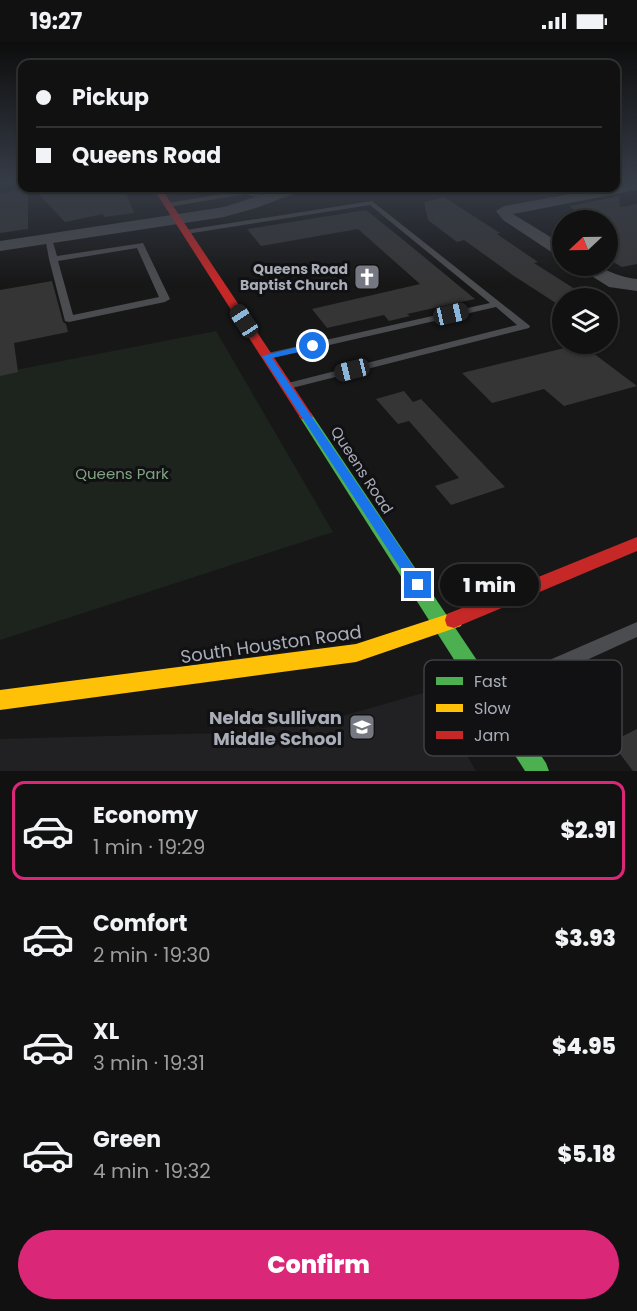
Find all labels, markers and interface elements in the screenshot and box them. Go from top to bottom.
text: 19:27 [30,6,82,37]
text: Pickup [72,82,149,113]
text: Queens Road [72,140,221,171]
north arrow [552,210,618,276]
map controls [552,210,618,354]
place label: Queens Road Baptist Church [240,259,348,295]
church icon: Queens Road Baptist Church [352,262,382,292]
button: layers [552,288,618,354]
car [227,301,261,341]
car [431,301,471,327]
route start [299,332,326,359]
car [332,357,372,383]
street label: Queens Road [326,422,398,518]
park label: Queens Park [75,463,169,484]
callout: 1 min [439,564,538,606]
route end [404,571,431,598]
text: 1 min [463,571,516,599]
street label: South Houston Road [179,619,363,669]
legend [424,660,622,756]
text: Fast [474,670,507,693]
text: Slow [474,697,511,720]
place label: Nelda Sullivan Middle School [209,705,342,751]
school or university icon: Nelda Sullivan Middle School [347,712,377,742]
text: Jam [474,724,510,747]
text: Economy [93,800,198,831]
icon: car [21,804,75,858]
text: $2.91 [560,815,616,846]
text: 1 min · 19:29 [93,833,205,861]
text: Comfort [93,908,187,939]
icon: car [21,912,75,966]
text: $3.93 [555,923,616,954]
text: 2 min · 19:30 [93,941,211,969]
text: XL [93,1016,119,1047]
icon: car [21,1020,75,1074]
text: $4.95 [552,1031,616,1062]
text: 3 min · 19:31 [93,1049,205,1077]
text: Green [93,1124,161,1155]
icon: car [21,1128,75,1182]
text: $5.18 [558,1139,616,1170]
text: 4 min · 19:32 [93,1157,211,1185]
button: Confirm [18,1230,619,1299]

